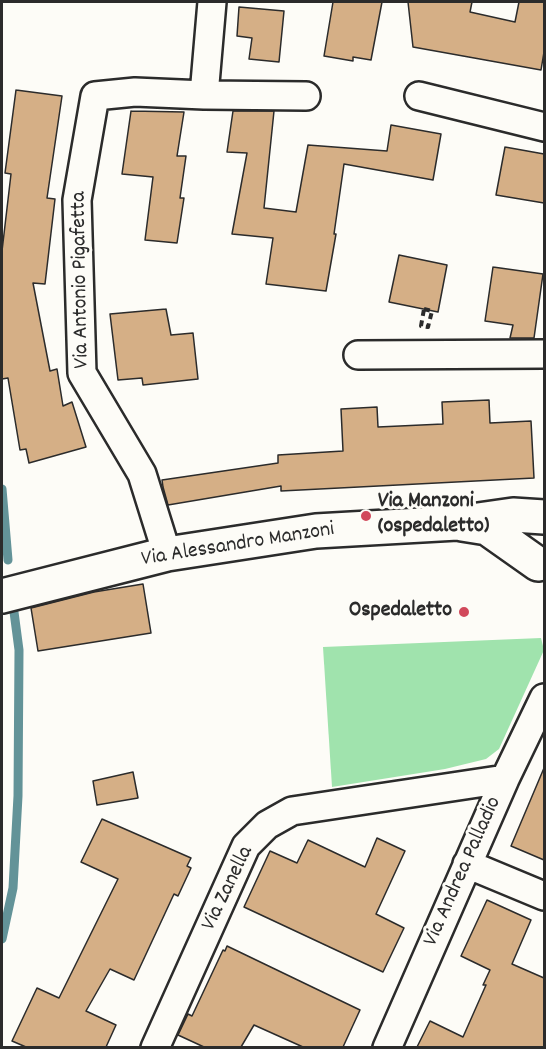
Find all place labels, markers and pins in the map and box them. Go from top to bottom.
place label: Via Manzoni (ospedaletto) [378,490,489,542]
marker: Via Manzoni (ospedaletto) [359,509,373,523]
place label: Ospedaletto [349,599,452,625]
marker: Ospedaletto [457,605,471,619]

